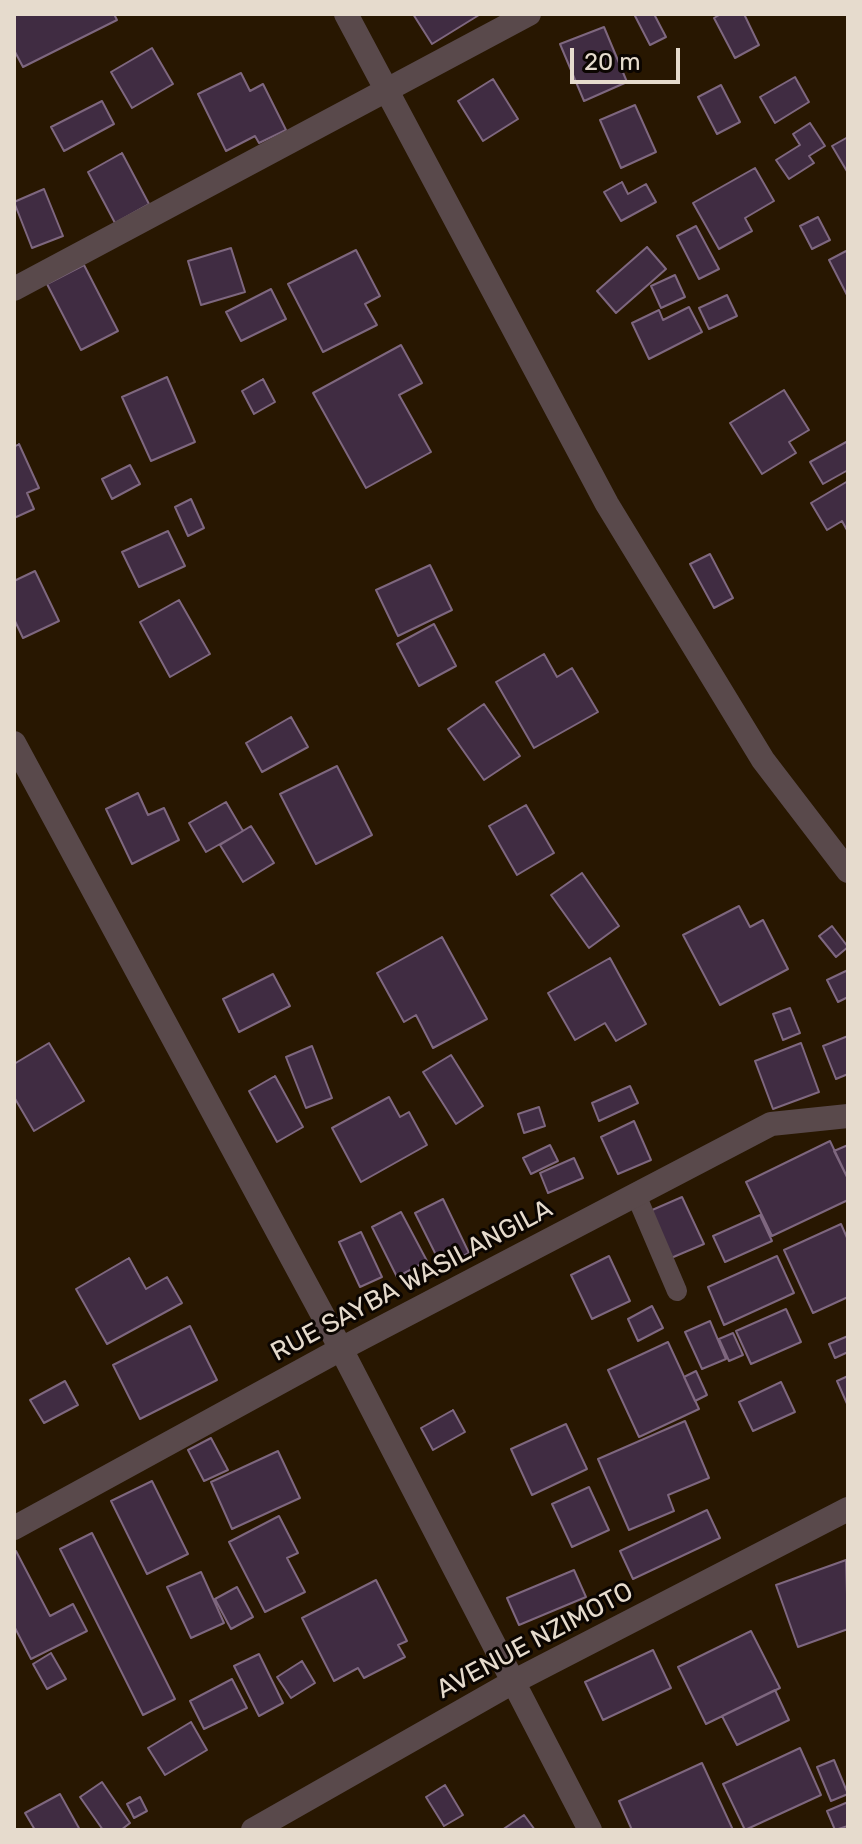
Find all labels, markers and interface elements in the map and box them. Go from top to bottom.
scale bar [574,32,684,82]
text: 20 m [584,48,641,76]
street label: RUE SAYBA WASILANGILA [266,1193,558,1369]
street label: AVENUE NZIMOTO [431,1576,639,1706]

